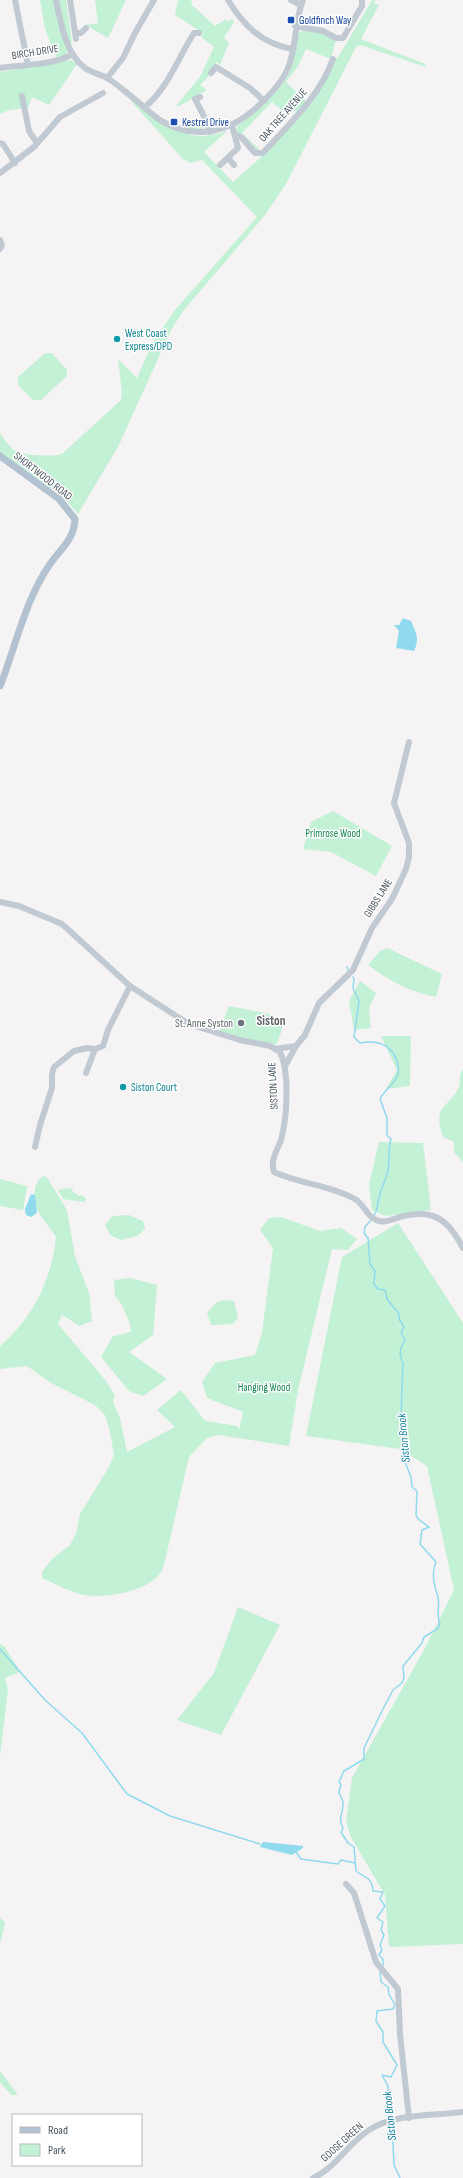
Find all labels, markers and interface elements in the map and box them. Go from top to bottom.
place label: Goldfinch Way [299,14,352,27]
marker: Goldfinch Way [286,15,296,25]
street label: BIRCH DRIVE [11,42,59,62]
street label: OAK TREE AVENUE [256,86,310,144]
place label: Kestrel Drive [182,116,229,129]
marker: Kestrel Drive [169,117,179,127]
place label: West Coast Express/DPD [125,327,172,353]
marker: West Coast Express/DPD [112,334,122,344]
street label: SHORTWOOD ROAD [11,449,75,503]
park label: Primrose Wood [305,827,361,840]
street label: GIBBS LANE [361,876,395,920]
district label: Siston [256,1013,286,1029]
place label: St. Anne Syston [175,1017,233,1030]
marker: St. Anne Syston [236,1018,246,1028]
street label: SISTON LANE [265,1062,281,1110]
place label: Siston Court [131,1081,178,1094]
marker: Siston Court [118,1082,128,1092]
park label: Hanging Wood [238,1381,291,1394]
water label: Siston Brook [394,1412,414,1463]
water label: Siston Brook [380,2090,400,2141]
legend [12,2114,142,2166]
street label: GOOSE GREEN [318,2120,366,2164]
text: Road [48,2123,68,2138]
text: Park [48,2143,66,2158]

